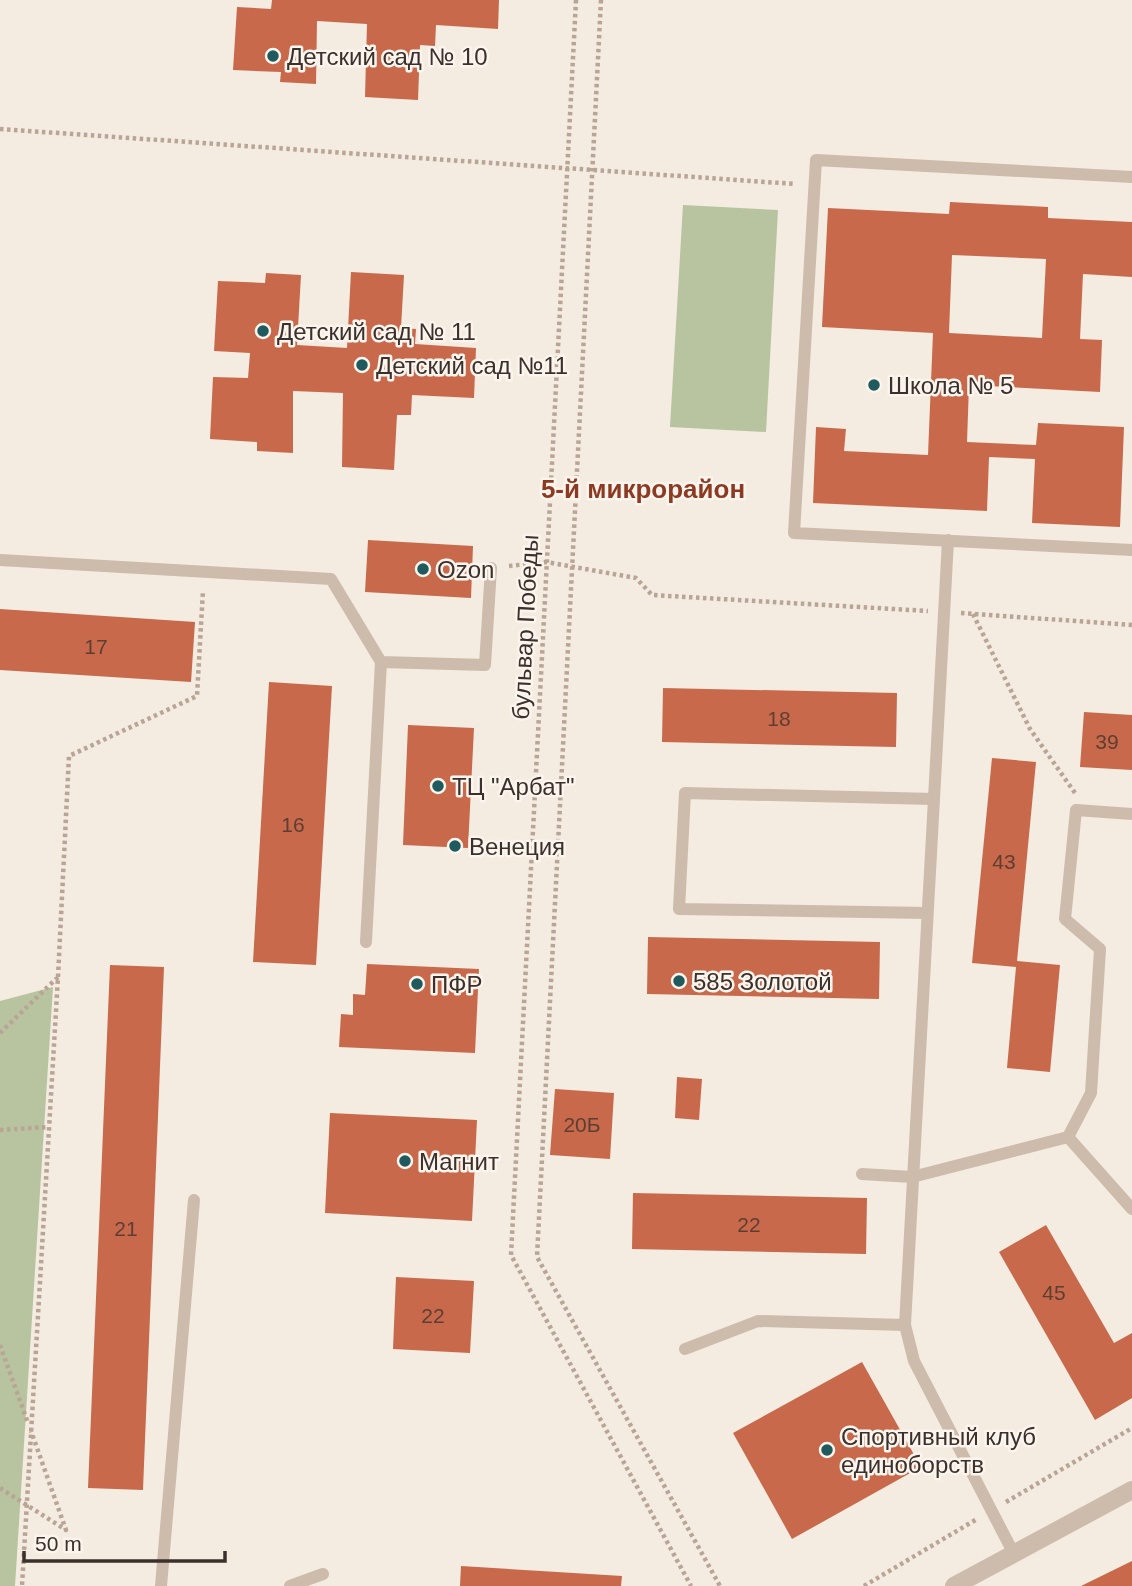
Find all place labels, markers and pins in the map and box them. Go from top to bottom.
place label: Детский сад № 10 [287,43,488,70]
marker: Детский сад № 10 [265,48,281,64]
place label: Детский сад № 11 [277,318,476,345]
marker: Детский сад № 11 [255,323,271,339]
place label: Детский сад №11 [376,352,568,379]
marker: Детский сад №11 [354,357,370,373]
place label: Школа № 5 [888,372,1013,399]
marker: Школа № 5 [866,377,882,393]
place label: Ozon [437,556,494,583]
marker: Ozon [415,561,431,577]
place label: ТЦ "Арбат" [452,773,574,800]
marker: ТЦ "Арбат" [430,778,446,794]
place label: Венеция [469,833,565,860]
marker: Венеция [447,838,463,854]
place label: 585 Золотой [693,968,832,995]
place label: ПФР [431,971,483,998]
marker: 585 Золотой [671,973,687,989]
marker: ПФР [409,976,425,992]
place label: Магнит [419,1148,499,1175]
marker: Магнит [397,1153,413,1169]
place label: Спортивный клуб единоборств [841,1423,1036,1478]
marker: Спортивный клуб единоборств [819,1442,835,1458]

